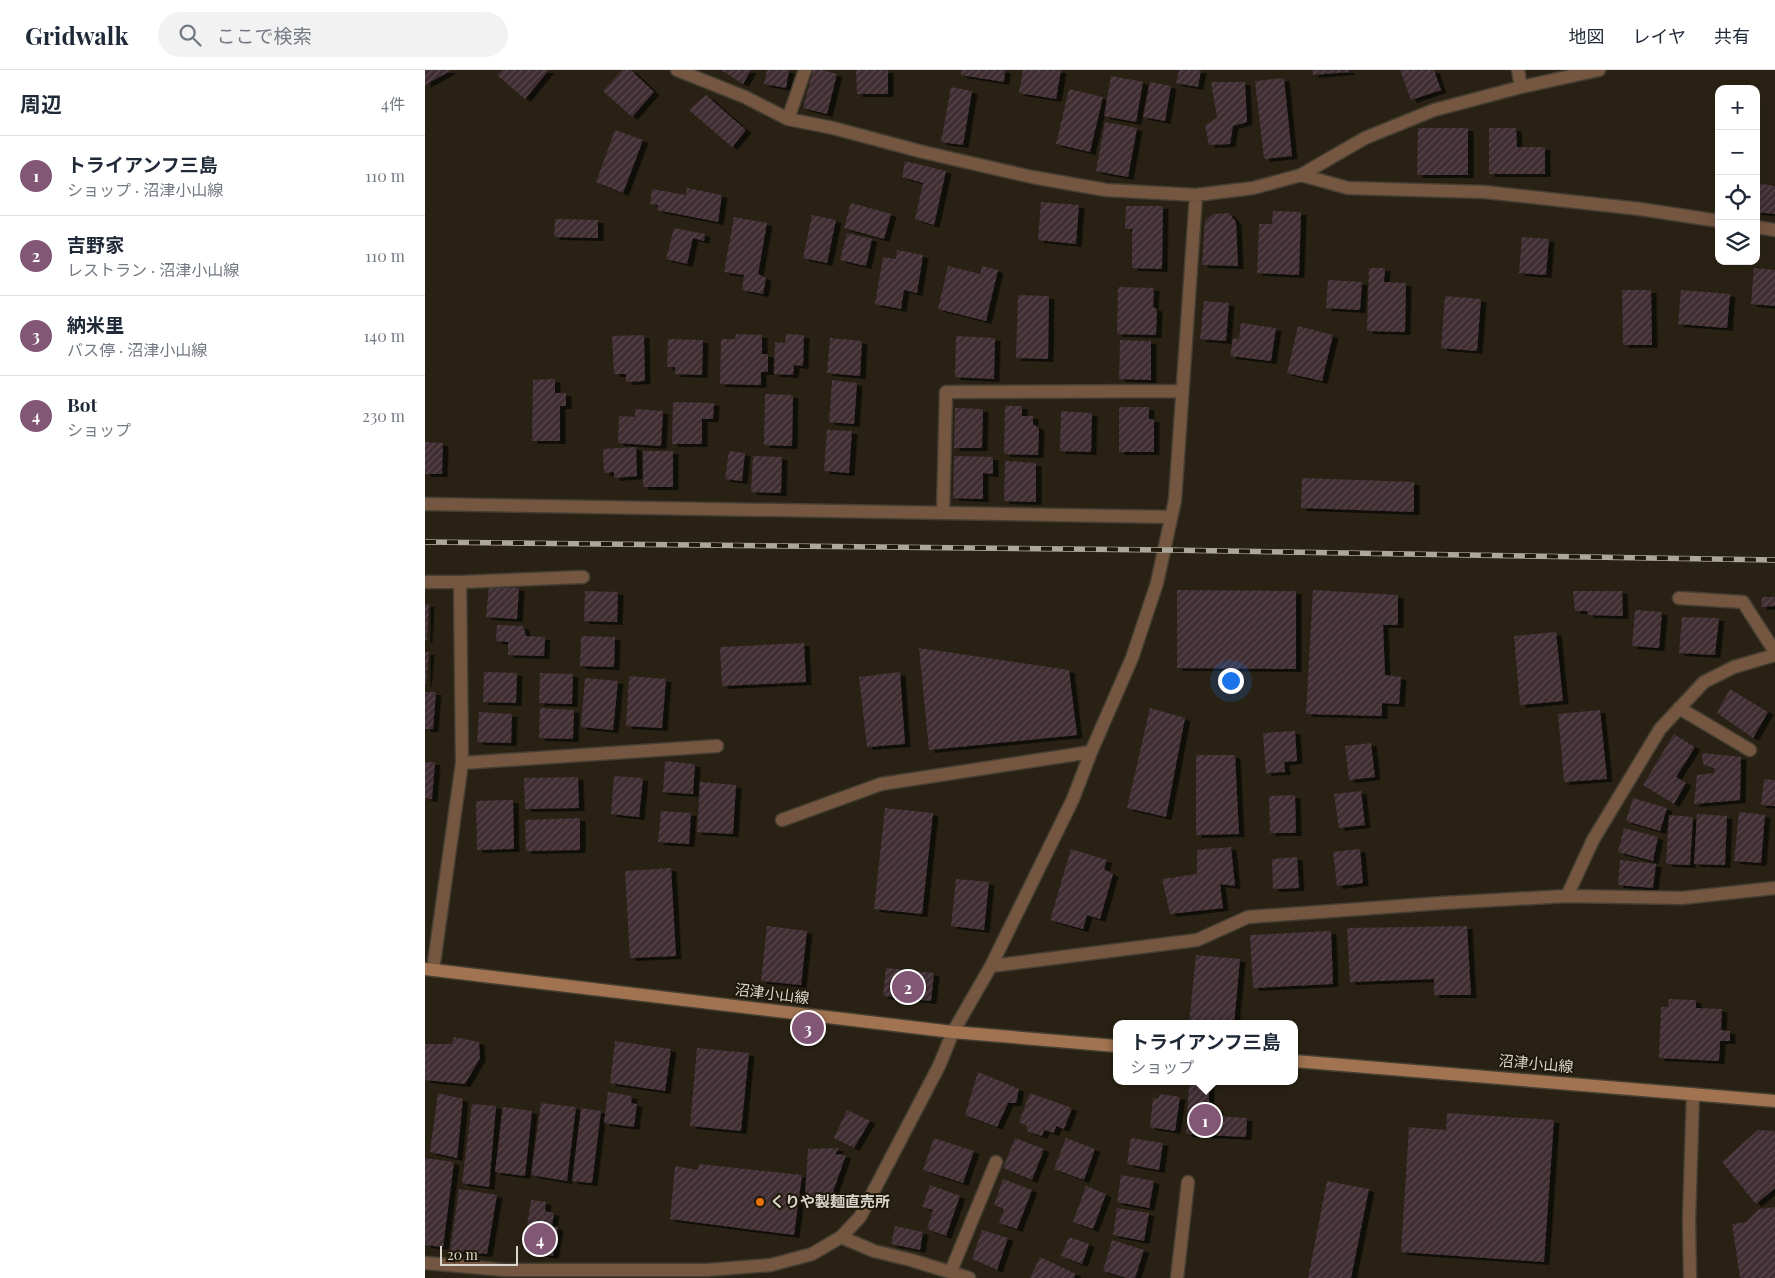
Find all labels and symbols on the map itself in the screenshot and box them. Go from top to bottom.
your location [1218,668,1244,694]
pin: 2 [892,968,924,1006]
street label: 沼津小山線 [734,979,811,1008]
pin: 3 [792,1009,824,1047]
street label: 沼津小山線 [1498,1050,1574,1076]
pin: 1 [1189,1101,1221,1139]
place label: くりや製麺直売所 [770,1191,890,1211]
marker: くりや製麺直売所 [754,1196,766,1208]
pin: 4 [524,1220,556,1258]
scale bar [440,1243,517,1266]

